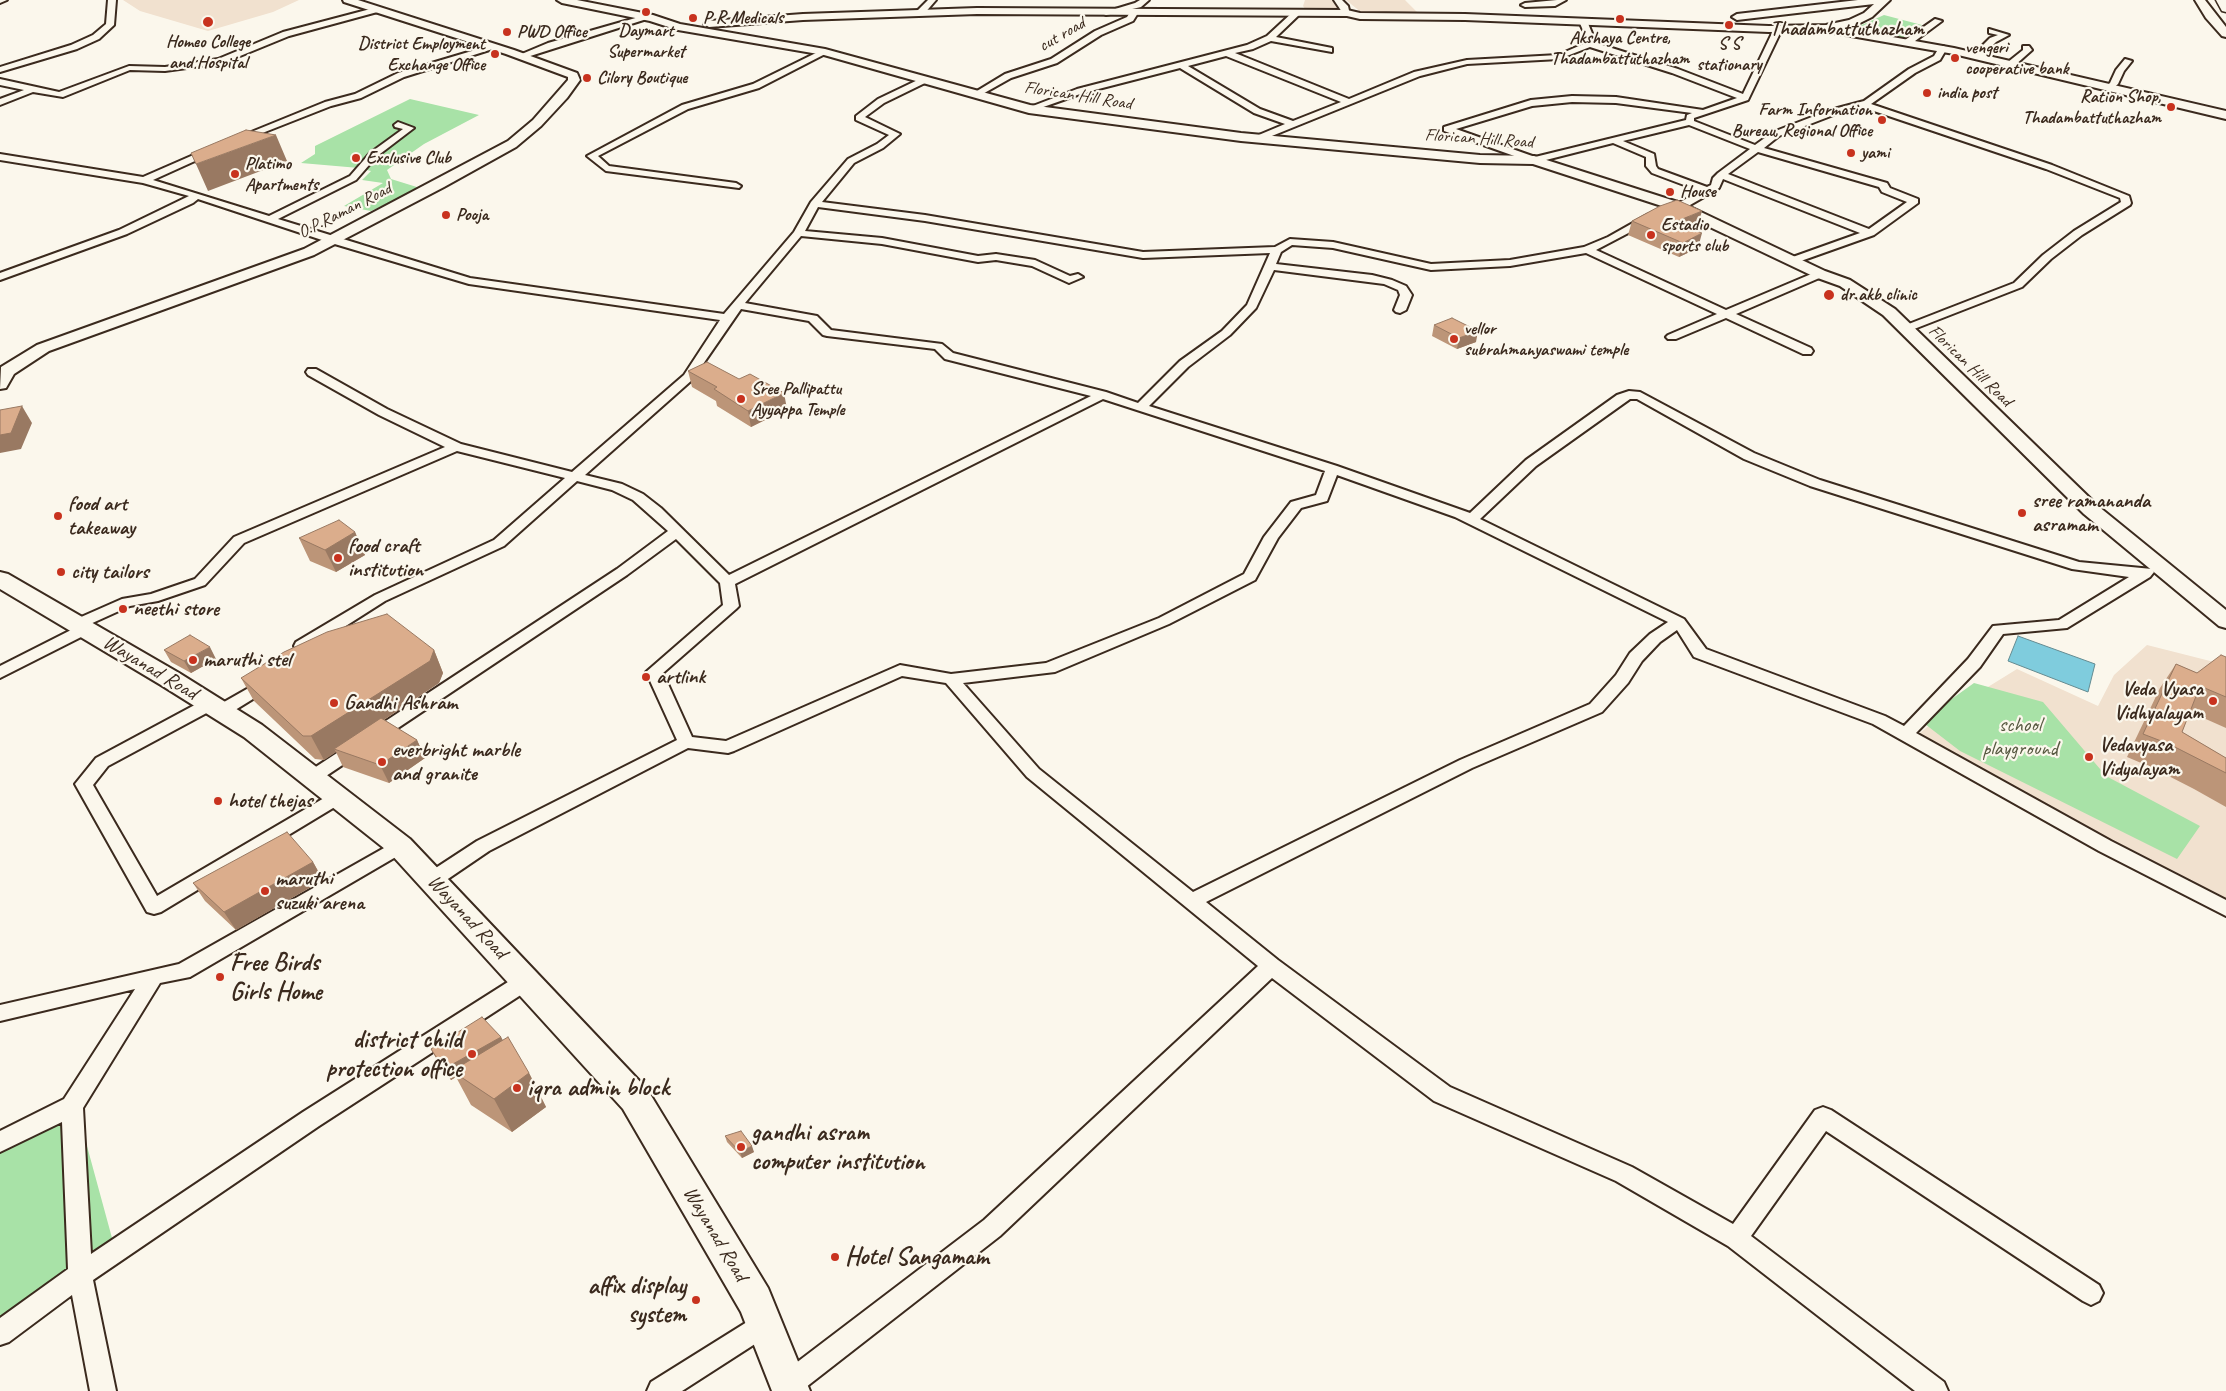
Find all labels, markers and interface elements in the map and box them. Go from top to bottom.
marker: Daymart Supermarket [640,6,652,18]
place label: P R Medicals [703,7,783,29]
marker: P R Medicals [687,12,699,24]
street label: cut road [1035,13,1089,57]
marker: Akshaya Centre, Thadambattuthazham [1614,13,1626,25]
marker: Homeo College and Hospital [201,15,215,29]
district label: Thadambattuthazham [1770,18,1924,42]
marker: S S stationary [1723,19,1735,31]
place label: Daymart Supermarket [607,20,685,62]
place label: PWD Office [517,21,587,43]
marker: PWD Office [501,26,513,38]
place label: Akshaya Centre, Thadambattuthazham [1551,27,1689,70]
place label: Homeo College and Hospital [166,31,250,74]
place label: District Employment Exchange Office [358,33,485,76]
place label: S S stationary [1696,33,1762,76]
place label: vengeri cooperative bank [1965,37,2069,80]
marker: District Employment Exchange Office [489,48,501,60]
marker: vengeri cooperative bank [1949,52,1961,64]
place label: Cilory Boutique [597,67,687,89]
marker: Cilory Boutique [581,72,593,84]
street label: Florican Hill Road [1023,77,1133,115]
place label: india post [1937,82,1997,104]
place label: Ration Shop, Thadambattuthazham [2022,86,2161,128]
marker: india post [1921,87,1933,99]
place label: Farm Information Bureau, Regional Office [1732,99,1872,142]
marker: Ration Shop, Thadambattuthazham [2165,101,2177,113]
marker: Farm Information Bureau, Regional Office [1876,114,1888,126]
street label: Florican Hill Road [1424,124,1534,154]
place label: yami [1861,142,1890,164]
place label: Exclusive Club [366,147,451,169]
marker: yami [1845,147,1857,159]
marker: Exclusive Club [350,152,362,164]
place label: Platimo Apartments [245,153,318,195]
marker: Platimo Apartments [229,168,241,180]
street label: O.P.Raman Road [295,178,395,244]
place label: House [1680,181,1716,203]
marker: House [1664,186,1676,198]
place label: Pooja [456,204,488,226]
marker: Pooja [440,209,452,221]
place label: Estadio sports club [1661,214,1728,256]
marker: Estadio sports club [1645,229,1657,241]
place label: dr akb clinic [1840,284,1917,306]
marker: dr akb clinic [1822,288,1836,302]
place label: vellor subrahmanyaswami temple [1464,318,1628,360]
street label: Florican Hill Road [1923,321,2017,411]
marker: vellor subrahmanyaswami temple [1448,333,1460,345]
place label: Sree Pallipattu Ayyappa Temple [751,378,845,420]
marker: Sree Pallipattu Ayyappa Temple [735,393,747,405]
place label: sree ramananda asramam [2032,488,2150,538]
place label: food art takeaway [68,491,135,541]
marker: sree ramananda asramam [2016,507,2028,519]
marker: food art takeaway [52,510,64,522]
place label: food craft institution [348,533,423,583]
marker: food craft institution [332,552,344,564]
place label: city tailors [71,559,149,585]
marker: city tailors [55,566,67,578]
place label: neethi store [133,596,219,622]
marker: neethi store [117,603,129,615]
street label: Wayanad Road [98,630,202,706]
place label: maruthi stel [203,647,291,673]
marker: maruthi stel [187,654,199,666]
place label: artlink [656,664,705,690]
marker: artlink [640,671,652,683]
place label: Veda Vyasa Vidhyalayam [2114,676,2203,726]
place label: Gandhi Ashram [344,690,457,716]
marker: Veda Vyasa Vidhyalayam [2207,695,2219,707]
marker: Gandhi Ashram [328,697,340,709]
park label: school playground [1982,712,2058,762]
place label: Vedavyasa Vidyalayam [2099,732,2179,782]
place label: everbright marble and granite [392,737,520,787]
marker: Vedavyasa Vidyalayam [2083,751,2095,763]
marker: everbright marble and granite [376,756,388,768]
place label: hotel thejas [228,788,312,814]
marker: hotel thejas [212,795,224,807]
place label: maruthi suzuki arena [275,866,364,916]
street label: Wayanad Road [422,870,512,964]
marker: maruthi suzuki arena [259,885,271,897]
place label: Free Birds Girls Home [230,948,322,1007]
marker: Free Birds Girls Home [214,971,226,983]
place label: district child protection office [326,1025,462,1084]
marker: district child protection office [466,1048,478,1060]
place label: iqra admin block [527,1073,669,1103]
marker: iqra admin block [511,1082,523,1094]
place label: gandhi asram computer institution [751,1118,924,1177]
marker: gandhi asram computer institution [735,1141,747,1153]
street label: Wayanad Road [677,1182,753,1286]
place label: Hotel Sangamam [845,1242,989,1272]
marker: Hotel Sangamam [829,1251,841,1263]
place label: affix display system [588,1271,686,1330]
marker: affix display system [690,1294,702,1306]

